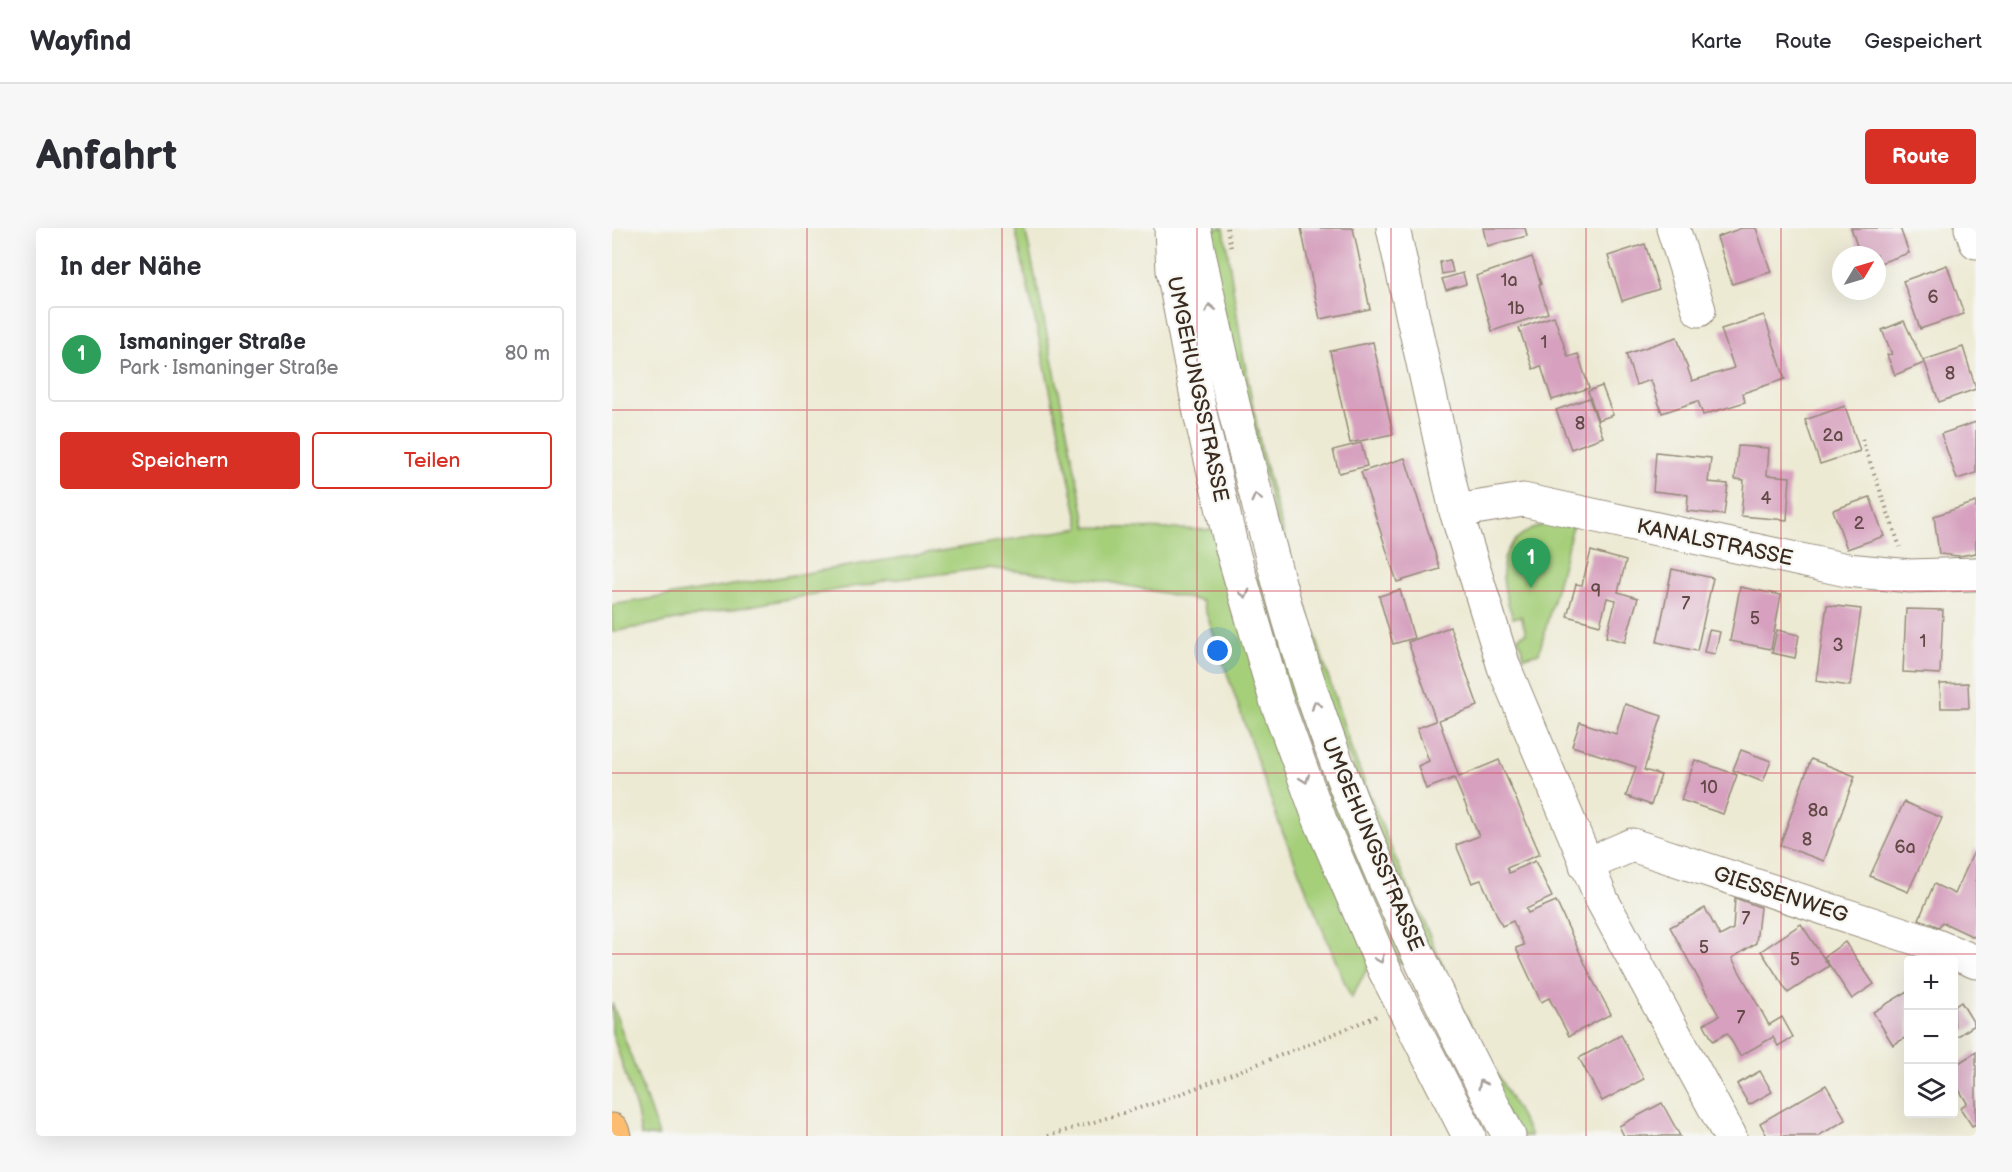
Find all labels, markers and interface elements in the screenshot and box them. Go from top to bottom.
text: Wayfind [30,25,131,58]
text: Karte [1690,29,1742,54]
text: Route [1775,29,1831,54]
text: Gespeichert [1864,29,1982,54]
button: Route [1865,129,1976,184]
text: Anfahrt [36,131,177,182]
north arrow [1832,246,1886,300]
text: In der Nähe [60,252,202,283]
house number: 1a [1500,270,1518,291]
street label: UMGEHUNGSSTRASSE [1161,274,1234,504]
house number: 6 [1928,287,1939,308]
house number: 1b [1507,298,1525,319]
one-way arrow [1205,303,1218,313]
text: Ismaninger Straße [119,329,306,356]
house number: 1 [1541,332,1547,353]
text: 1 [77,342,86,366]
text: 80 m [505,342,550,366]
text: Park · Ismaninger Straße [119,356,338,380]
house number: 8 [1945,363,1955,384]
house number: 8 [1575,413,1585,434]
house number: 2a [1823,425,1843,446]
button: Speichern [60,432,300,489]
button: Teilen [312,432,552,489]
house number: 4 [1761,488,1772,509]
one-way arrow [1251,493,1264,503]
house number: 2 [1854,513,1865,534]
street label: KANALSTRASSE [1635,514,1795,571]
pin: 1 [1512,538,1550,588]
house number: 9 [1591,581,1601,602]
one-way arrow [1237,589,1250,599]
house number: 7 [1682,593,1691,614]
house number: 5 [1750,608,1760,629]
house number: 1 [1920,631,1926,652]
house number: 3 [1832,635,1844,656]
your location [1203,636,1232,665]
one-way arrow [1311,700,1324,711]
street label: UMGEHUNGSSTRASSE [1316,733,1429,955]
one-way arrow [1298,774,1311,784]
house number: 10 [1700,777,1718,798]
house number: 8a [1808,800,1828,821]
house number: 8 [1802,829,1812,850]
house number: 6a [1894,837,1916,858]
street label: GIESSENWEG [1711,861,1851,928]
house number: 7 [1742,908,1751,929]
house number: 5 [1699,937,1709,958]
house number: 5 [1790,949,1800,970]
one-way arrow [1373,953,1385,964]
map controls [1904,956,1958,1118]
button: + [1904,956,1958,1010]
house number: 7 [1737,1007,1746,1028]
button: − [1904,1010,1958,1064]
button: layers [1904,1064,1958,1118]
one-way arrow [1477,1079,1489,1090]

